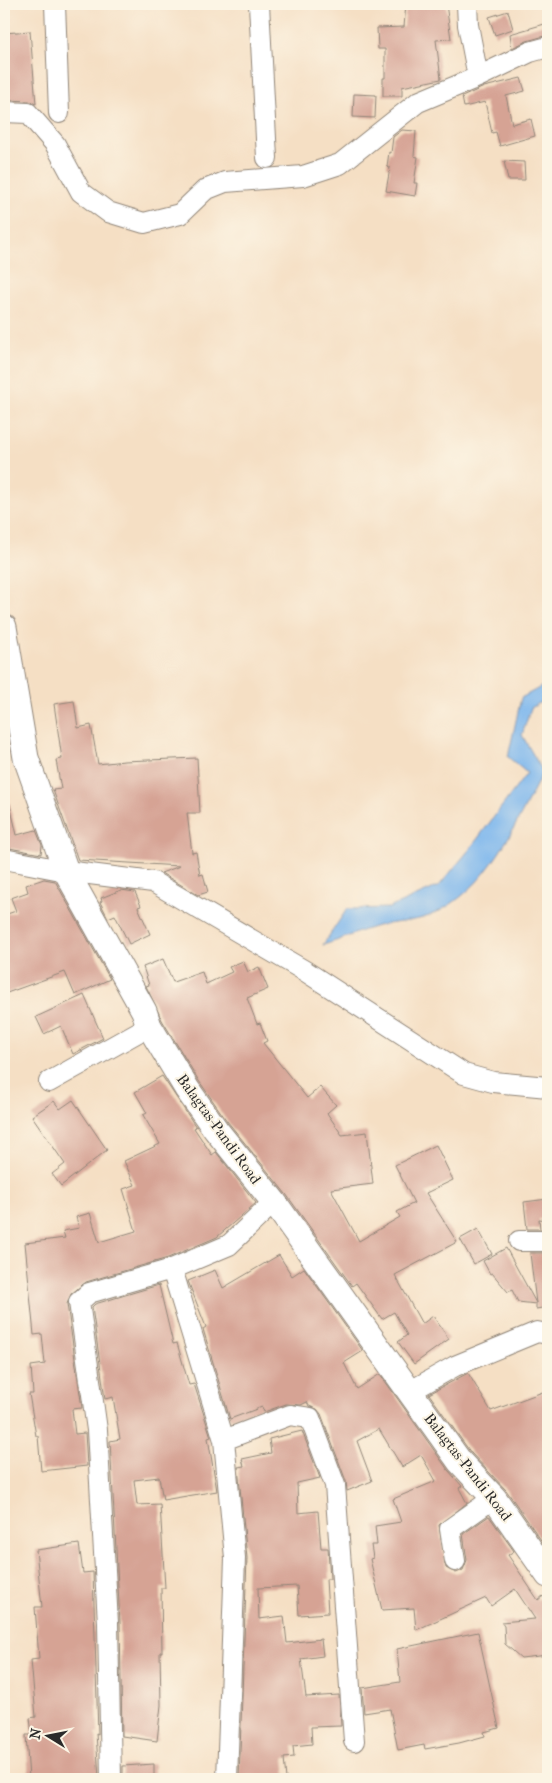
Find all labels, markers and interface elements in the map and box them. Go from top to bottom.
street label: Balagtas-Pandi Road [173,1071,265,1188]
street label: Balagtas-Pandi Road [420,1410,516,1525]
north arrow [22,1710,72,1760]
text: N [26,1727,45,1741]

